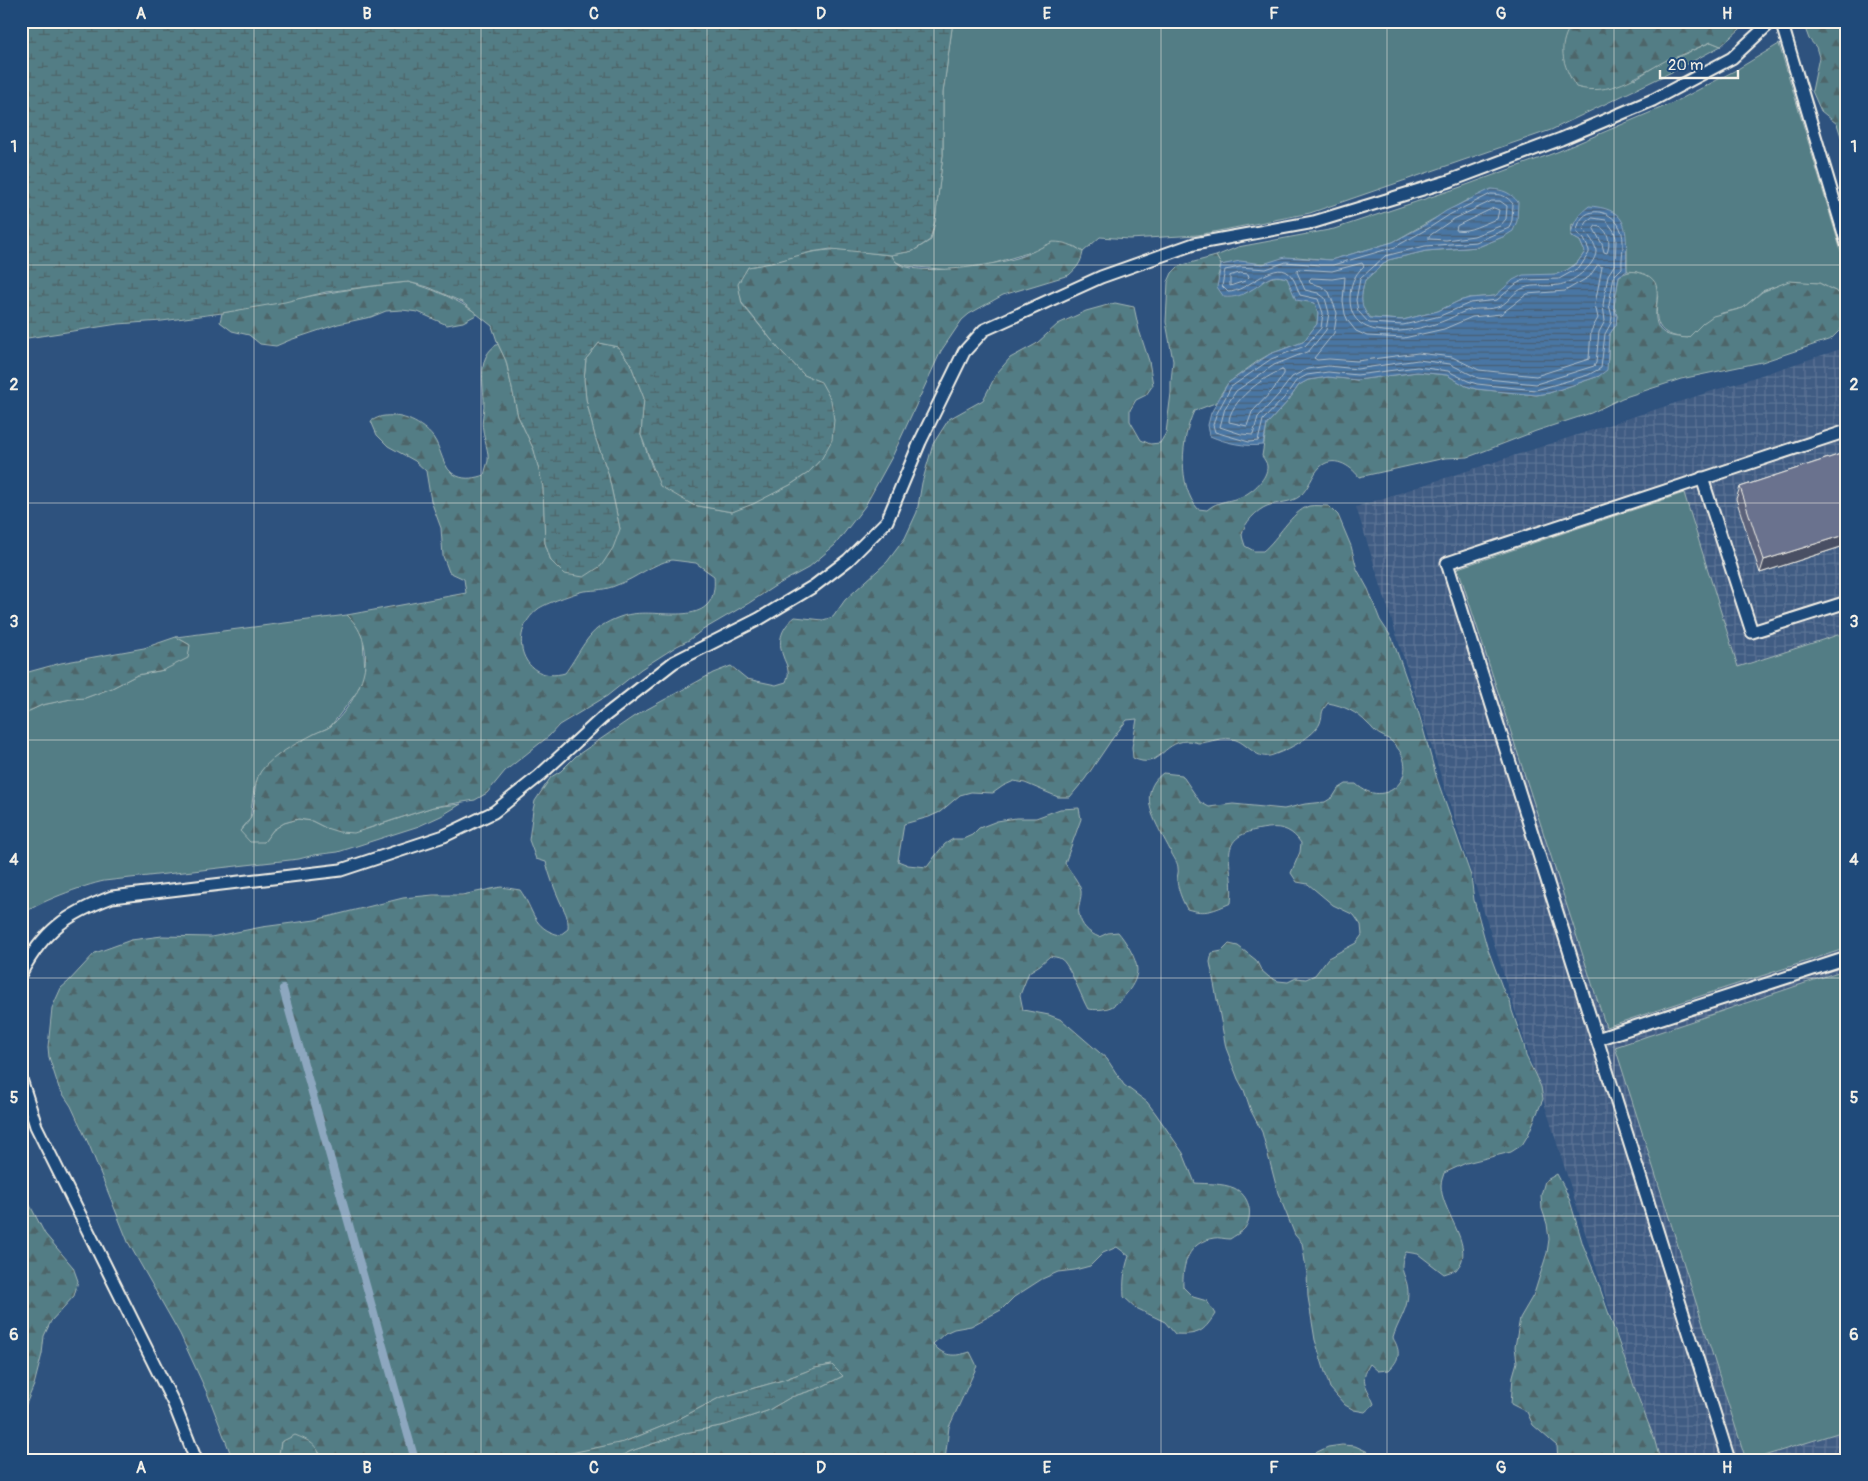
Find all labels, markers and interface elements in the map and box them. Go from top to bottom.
text: A [136,4,147,24]
text: B [362,4,372,24]
text: C [589,4,599,24]
text: D [816,4,826,24]
text: E [1043,4,1052,24]
text: F [1269,4,1279,24]
text: G [1496,4,1507,24]
text: H [1722,4,1732,24]
scale bar [1660,48,1738,80]
text: 20 m [1668,56,1703,75]
text: 1 [11,137,17,157]
text: 1 [1851,137,1857,157]
text: 2 [10,375,19,395]
text: 2 [1850,375,1859,395]
text: 3 [10,612,19,632]
text: 3 [1850,612,1859,632]
text: 4 [9,850,19,870]
text: 4 [1849,850,1859,870]
text: 5 [10,1088,19,1108]
text: 5 [1850,1088,1859,1108]
text: 6 [9,1325,19,1345]
text: 6 [1849,1325,1859,1345]
text: A [136,1458,147,1478]
text: B [362,1458,372,1478]
text: C [589,1458,599,1478]
text: D [816,1458,826,1478]
text: E [1043,1458,1052,1478]
text: F [1269,1458,1279,1478]
text: G [1496,1458,1507,1478]
text: H [1722,1458,1732,1478]

